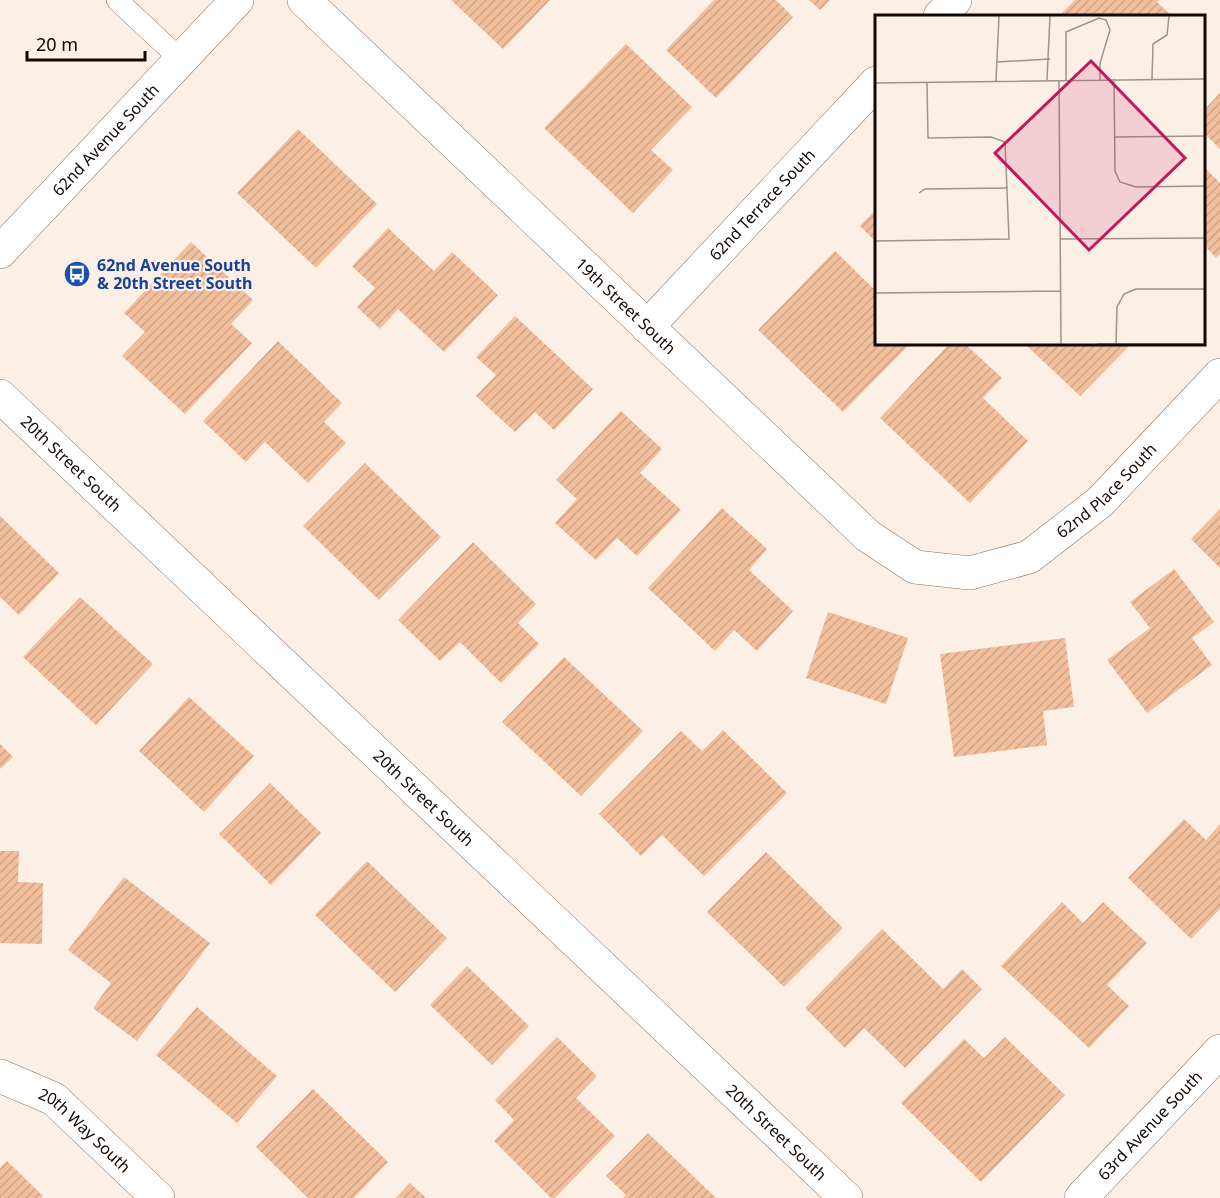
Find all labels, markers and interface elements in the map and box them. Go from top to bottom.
inset map [875,15,1205,345]
scale bar [27,24,146,62]
text: 20 m [36,32,78,56]
street label: 62nd Avenue South [47,79,164,201]
street label: 62nd Terrace South [704,144,820,265]
street label: 19th Street South [571,253,681,359]
place label: 62nd Avenue South & 20th Street South [97,254,252,294]
bus stop icon: 62nd Avenue South & 20th Street South [62,259,92,289]
street label: 20th Street South [16,410,126,517]
street label: 62nd Place South [1052,438,1161,543]
street label: 20th Street South [369,745,479,851]
street label: 63rd Avenue South [1093,1066,1207,1185]
street label: 20th Street South [721,1079,832,1185]
street label: 20th Way South [35,1083,136,1178]

